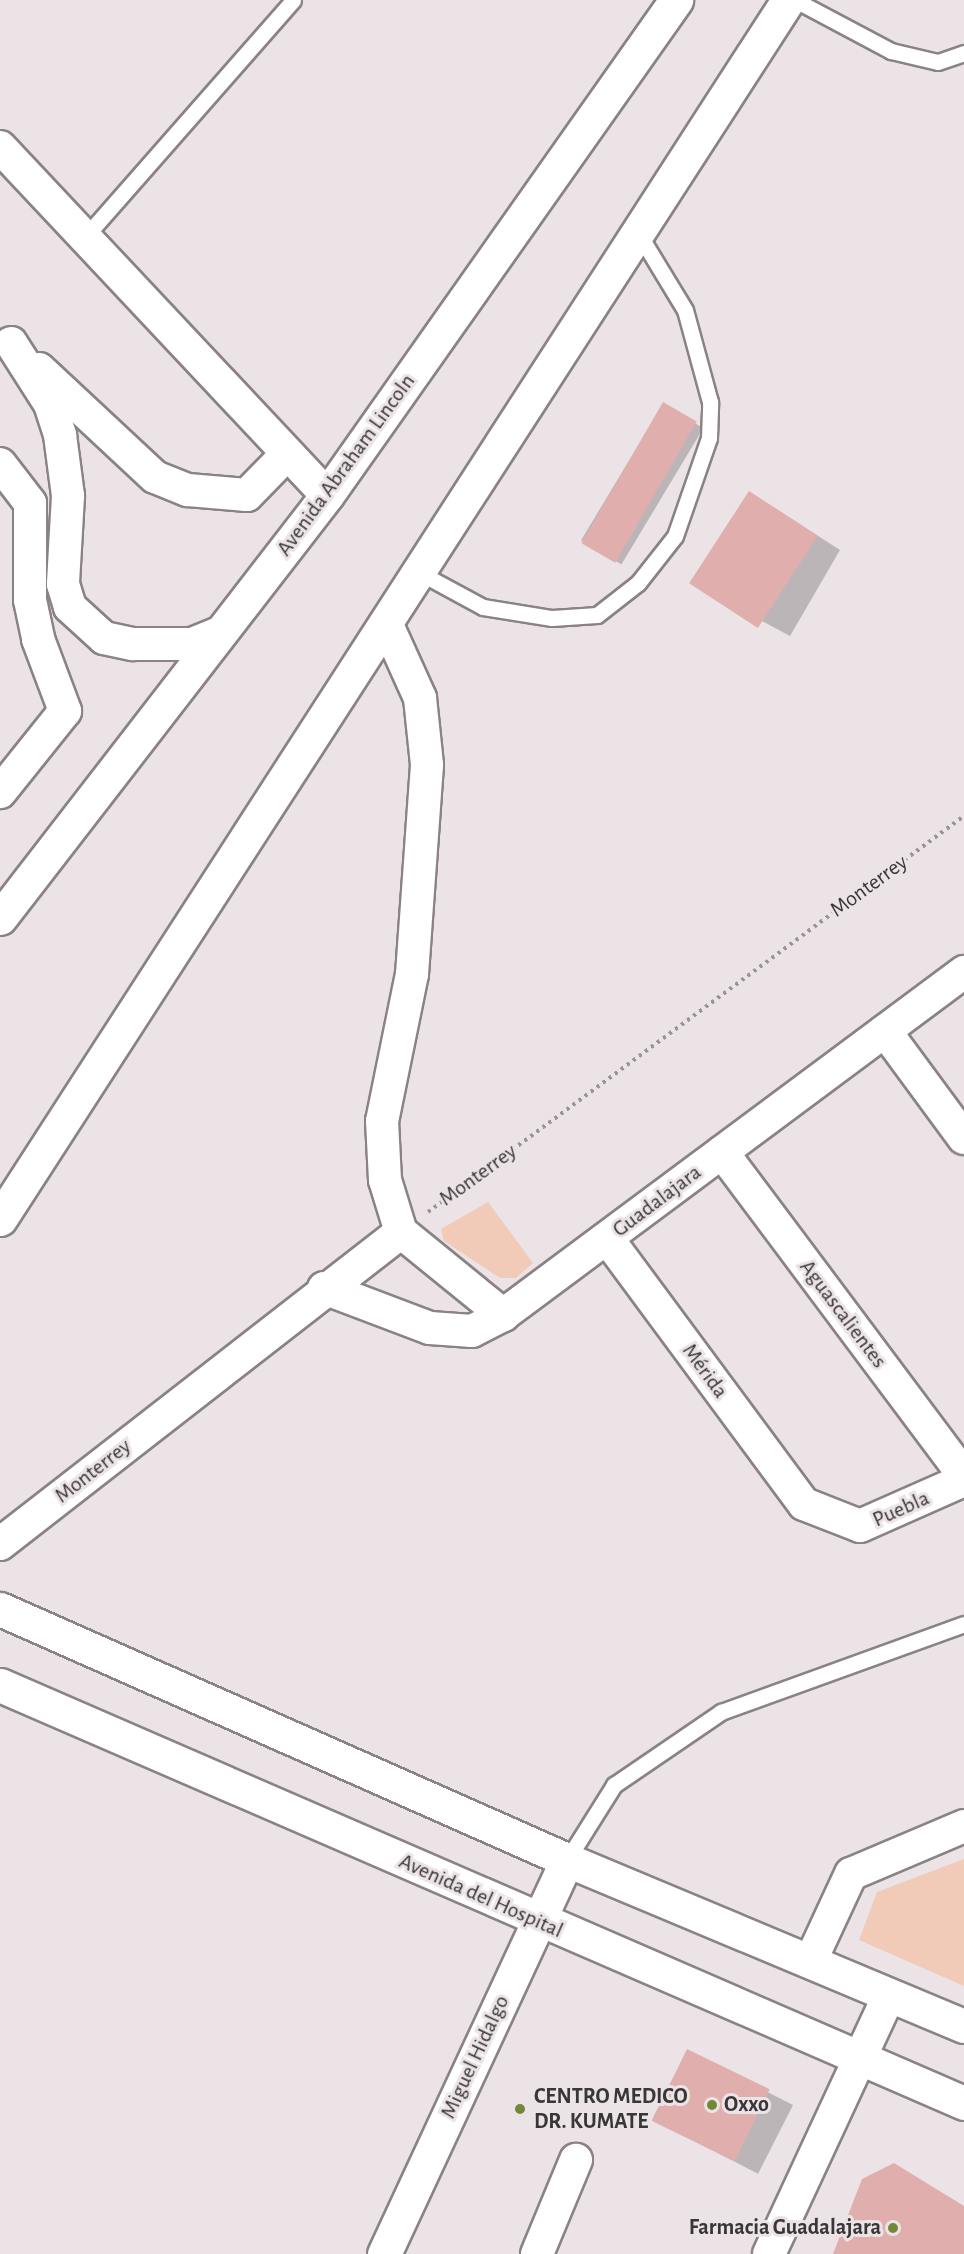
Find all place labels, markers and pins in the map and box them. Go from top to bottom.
place label: CENTRO MEDICO DR. KUMATE [534,2083,688,2134]
place label: Oxxo [724,2092,769,2118]
marker: Oxxo [705,2098,719,2112]
marker: CENTRO MEDICO DR. KUMATE [511,2100,529,2118]
place label: Farmacia Guadalajara [689,2215,881,2241]
marker: Farmacia Guadalajara [886,2221,900,2235]

